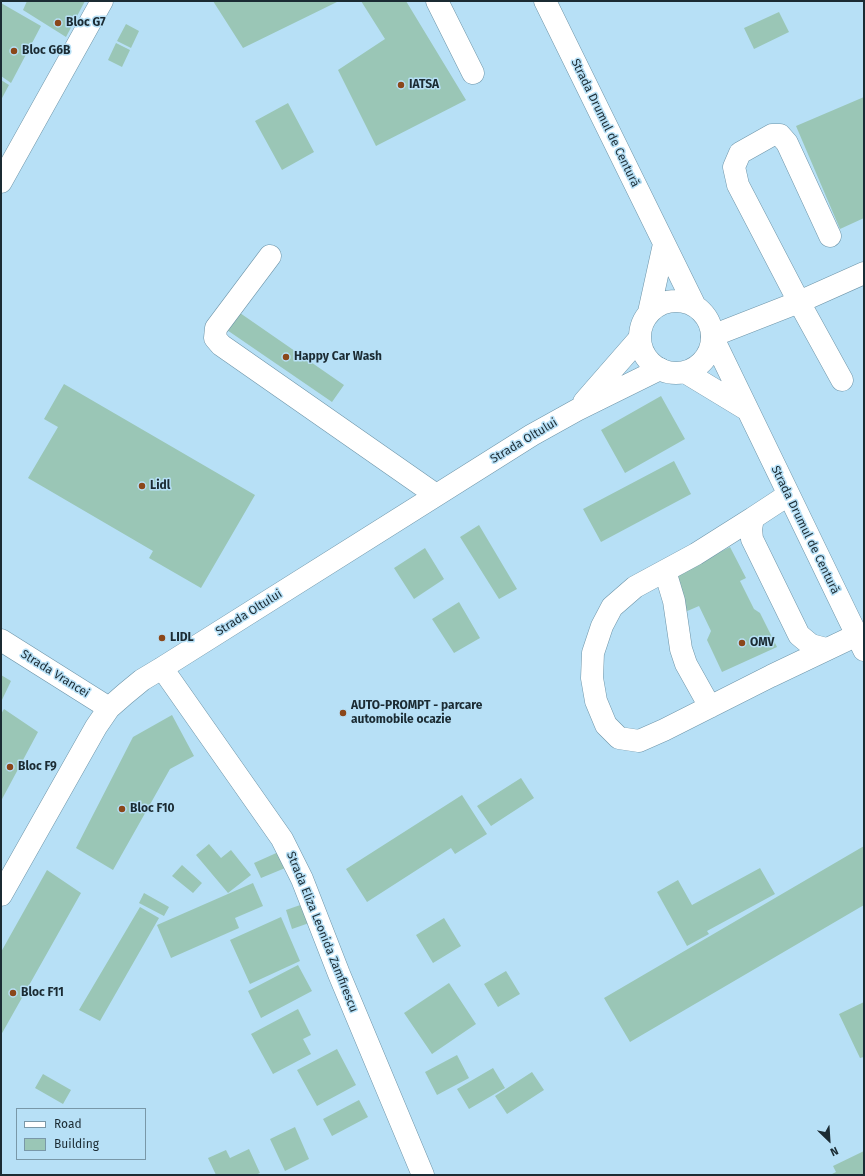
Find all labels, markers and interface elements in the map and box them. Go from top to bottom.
place label: Bloc G7 [66,16,106,30]
marker: Bloc G7 [53,18,63,28]
place label: Bloc G6B [22,44,70,58]
marker: Bloc G6B [9,46,19,56]
street label: Strada Drumul de Centură [568,57,642,189]
place label: IATSA [409,78,439,92]
marker: IATSA [396,80,406,90]
place label: Happy Car Wash [294,350,382,364]
marker: Happy Car Wash [281,352,291,362]
street label: Strada Oltului [488,415,560,467]
street label: Strada Drumul de Centură [768,464,842,596]
place label: Lidl [150,479,170,493]
marker: Lidl [137,481,147,491]
street label: Strada Oltului [213,587,285,639]
place label: LIDL [170,631,194,645]
marker: LIDL [157,633,167,643]
place label: OMV [750,636,774,650]
marker: OMV [737,638,747,648]
street label: Strada Vrancei [18,647,92,701]
place label: AUTO-PROMPT - parcare automobile ocazie [351,699,482,727]
marker: AUTO-PROMPT - parcare automobile ocazie [338,708,348,718]
place label: Bloc F9 [18,760,57,774]
marker: Bloc F9 [5,762,15,772]
place label: Bloc F10 [130,802,175,816]
marker: Bloc F10 [117,804,127,814]
street label: Strada Eliza Leonida Zamfirescu [283,850,361,1014]
place label: Bloc F11 [21,986,64,1000]
marker: Bloc F11 [8,988,18,998]
legend [16,1108,146,1160]
text: Road [54,1117,82,1131]
north arrow [809,1120,849,1160]
text: Building [54,1137,99,1151]
text: N [828,1144,840,1159]

